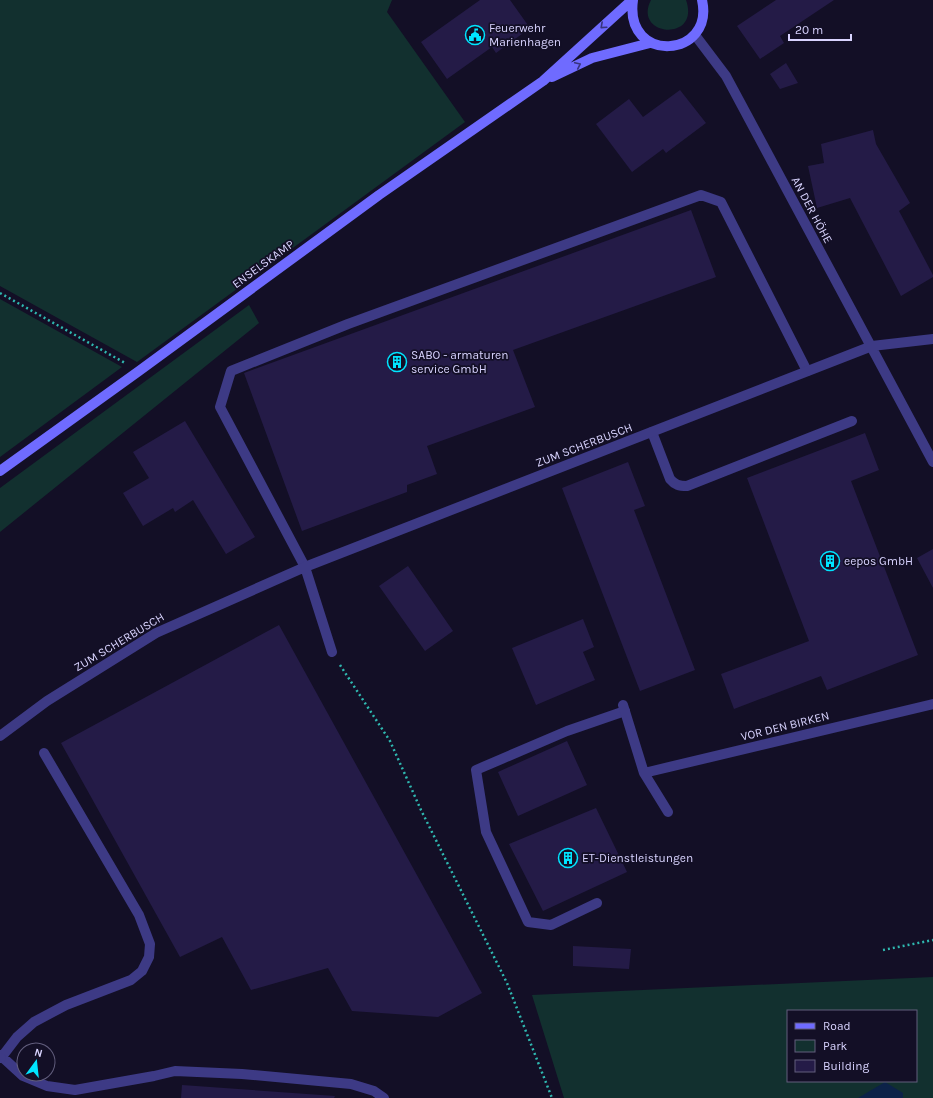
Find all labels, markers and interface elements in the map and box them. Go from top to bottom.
scale bar [789,16,851,42]
place label: Feuerwehr Marienhagen [489,21,561,49]
one-way arrow [600,21,608,28]
text: 20 m [795,23,823,37]
public building icon: Feuerwehr Marienhagen [464,24,486,46]
one-way arrow [574,62,582,70]
street label: AN DER HÖHE [789,174,835,246]
street label: ENSELSKAMP [229,237,297,291]
place label: SABO - armaturen service GmbH [411,348,509,376]
building icon: SABO - armaturen service GmbH [386,351,408,373]
street label: ZUM SCHERBUSCH [534,420,634,470]
building icon: eepos GmbH [819,550,841,572]
place label: eepos GmbH [844,554,913,568]
street label: ZUM SCHERBUSCH [71,610,167,674]
street label: VOR DEN BIRKEN [739,708,831,744]
building icon: ET-Dienstleistungen [557,847,579,869]
place label: ET-Dienstleistungen [582,851,693,865]
legend [787,1010,917,1082]
text: Road [823,1019,851,1033]
text: Park [823,1039,848,1053]
north arrow [16,1042,56,1082]
text: N [33,1046,44,1060]
text: Building [823,1059,870,1073]

